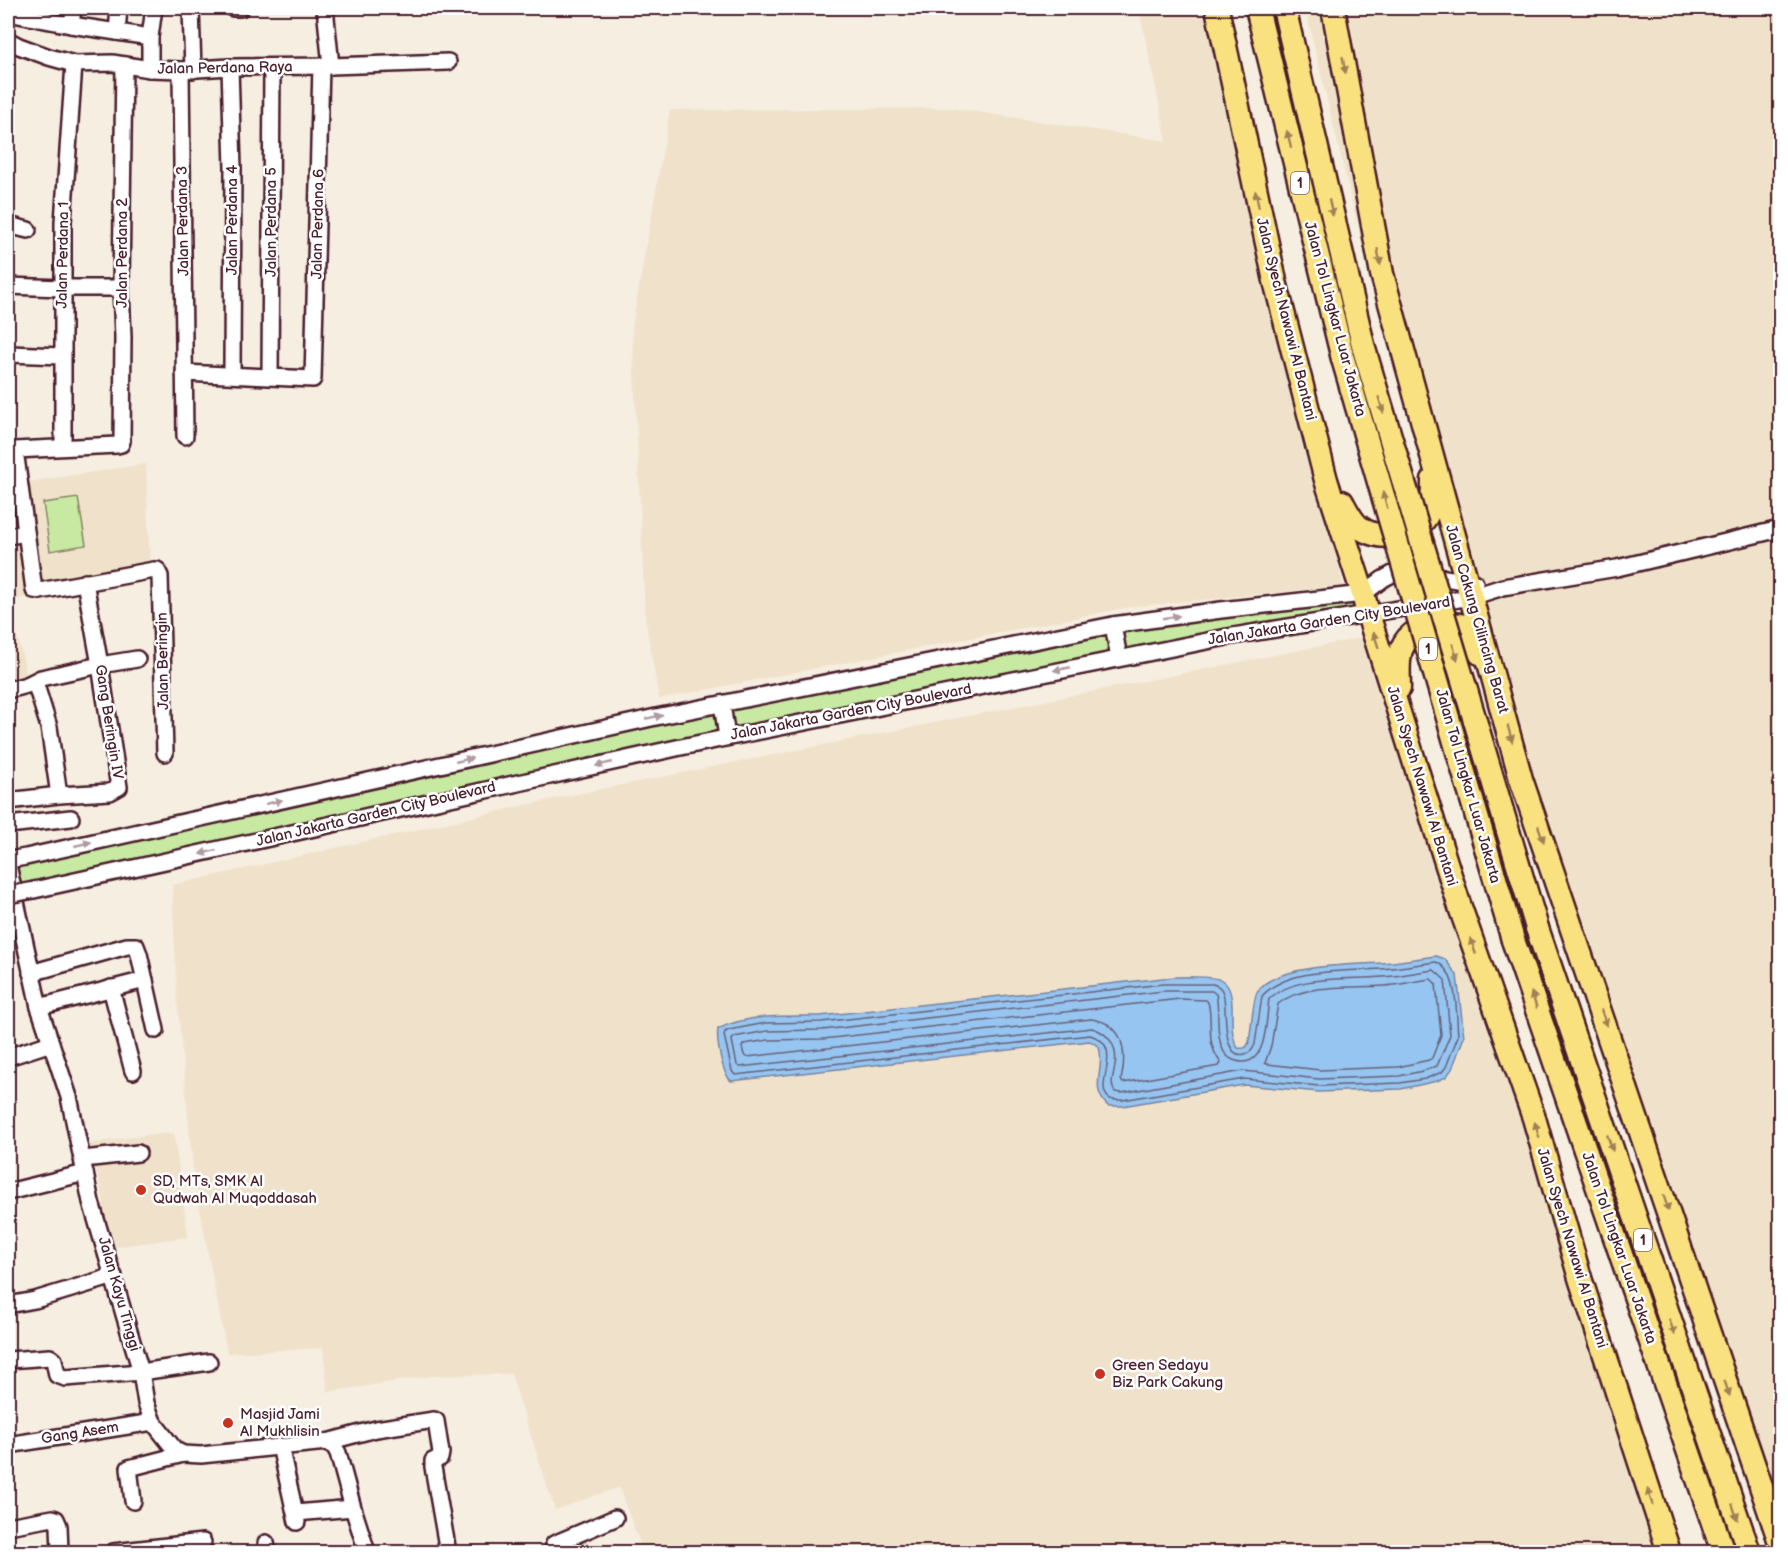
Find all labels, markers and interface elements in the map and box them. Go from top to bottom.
one-way arrow [1339,56,1348,75]
street label: Jalan Perdana Raya [157,57,293,79]
one-way arrow [1284,130,1294,149]
street label: Jalan Perdana 4 [223,165,242,275]
street label: Jalan Perdana 3 [173,166,193,276]
street label: Jalan Perdana 5 [262,167,281,277]
street label: Jalan Perdana 6 [308,169,328,279]
road number: 1 [1291,172,1309,194]
one-way arrow [1252,189,1261,208]
street label: Jalan Perdana 2 [113,198,132,308]
one-way arrow [1327,198,1337,217]
street label: Jalan Perdana 1 [53,201,73,309]
street label: Jalan Syech Nawawi Al Bantani [1252,216,1320,422]
street label: Jalan Tol Lingkar Luar Jakarta [1300,219,1370,419]
one-way arrow [1375,247,1384,266]
one-way arrow [1377,396,1386,414]
one-way arrow [1380,491,1389,509]
street label: Jalan Cakung Cilincing Barat [1441,523,1513,716]
street label: Jalan Jakarta Garden City Boulevard [1206,592,1452,650]
street label: Jalan Beringin [153,612,173,710]
one-way arrow [1161,612,1180,621]
one-way arrow [1371,631,1380,649]
road number: 1 [1419,638,1437,660]
one-way arrow [1451,643,1460,661]
street label: Gang Beringin IV [91,663,128,782]
one-way arrow [1053,665,1071,675]
street label: Jalan Jakarta Garden City Boulevard [729,679,973,745]
street label: Jalan Syech Nawawi Al Bantani [1382,684,1462,888]
street label: Jalan Tol Lingkar Luar Jakarta [1431,687,1505,885]
one-way arrow [645,712,663,722]
one-way arrow [1505,725,1515,743]
one-way arrow [455,754,473,764]
one-way arrow [594,760,613,769]
street label: Jalan Jakarta Garden City Boulevard [254,777,498,851]
one-way arrow [264,797,283,806]
one-way arrow [1537,825,1546,843]
one-way arrow [74,839,92,849]
one-way arrow [199,847,218,857]
one-way arrow [1468,937,1478,955]
one-way arrow [1529,991,1538,1009]
one-way arrow [1599,1009,1609,1027]
one-way arrow [1532,1121,1541,1139]
one-way arrow [1605,1134,1615,1152]
street label: Jalan Syech Nawawi Al Bantani [1532,1146,1612,1350]
street label: Jalan Tol Lingkar Luar Jakarta [1577,1150,1661,1346]
place label: SD, MTs, SMK Al Qudwah Al Muqoddasah [153,1172,317,1208]
marker: SD, MTs, SMK Al Qudwah Al Muqoddasah [134,1183,148,1197]
one-way arrow [1662,1194,1671,1212]
road number: 1 [1634,1229,1652,1251]
street label: Jalan Kayu Tinggi [94,1235,144,1353]
one-way arrow [1668,1318,1678,1336]
place label: Green Sedayu Biz Park Cakung [1112,1356,1223,1392]
marker: Green Sedayu Biz Park Cakung [1093,1367,1107,1381]
one-way arrow [1723,1379,1733,1397]
place label: Masjid Jami Al Mukhlisin [240,1405,320,1441]
marker: Masjid Jami Al Mukhlisin [221,1416,235,1430]
street label: Gang Asem [40,1417,120,1449]
one-way arrow [1645,1488,1654,1506]
one-way arrow [1730,1503,1740,1521]

